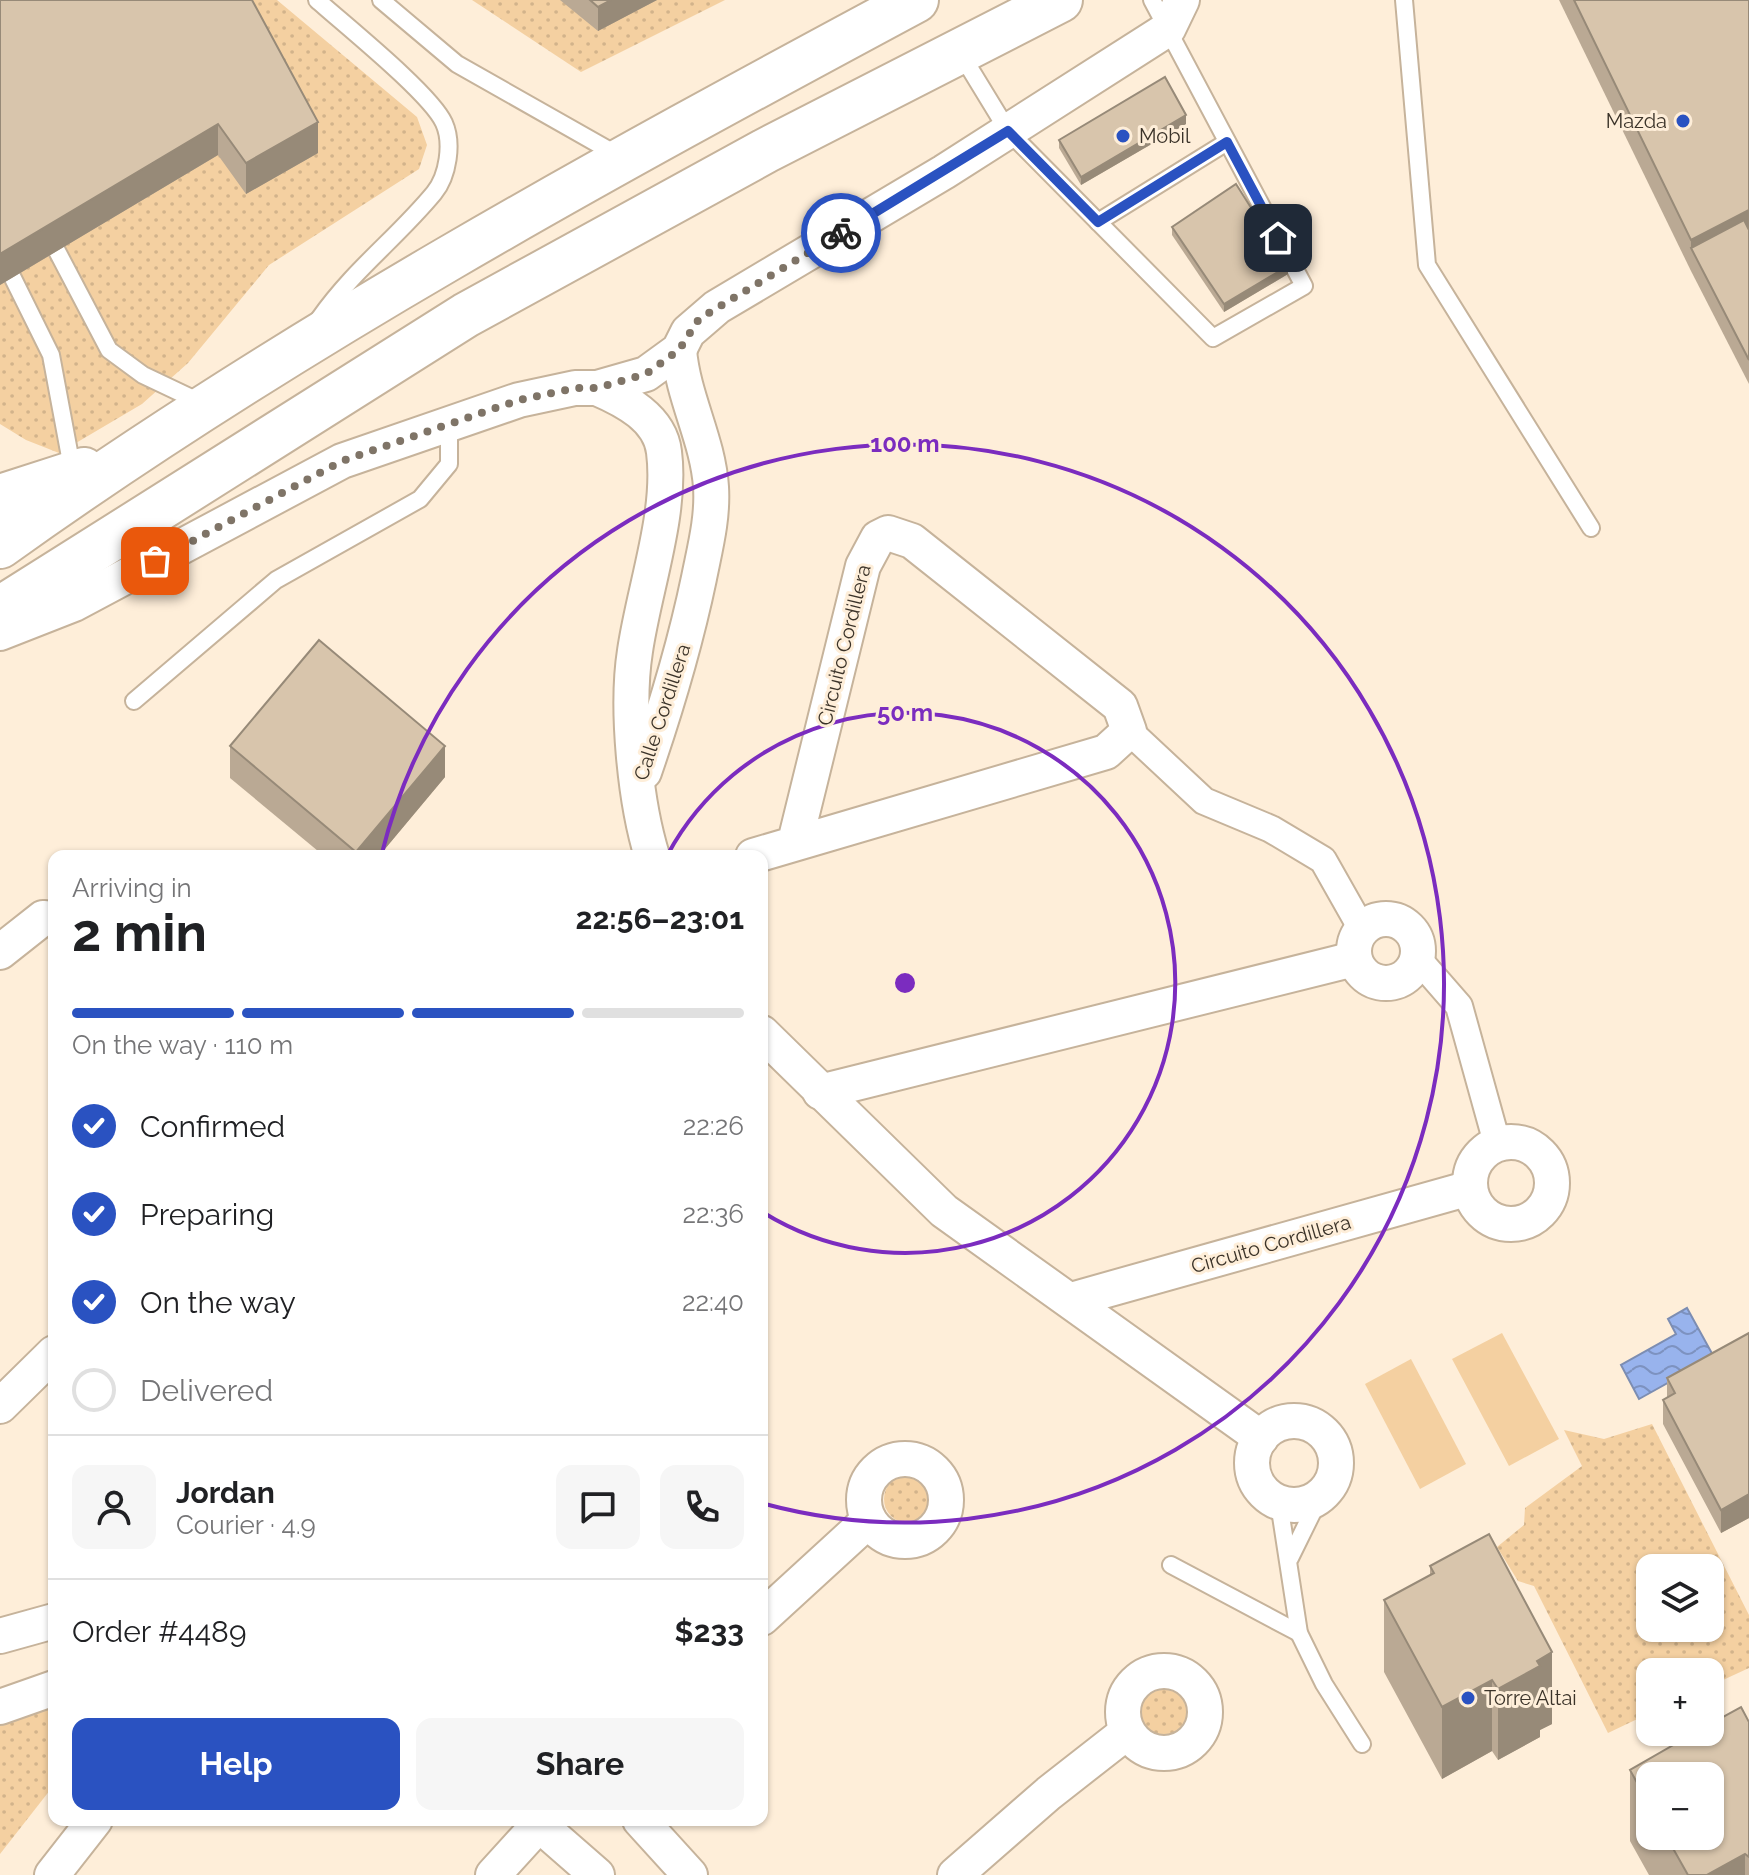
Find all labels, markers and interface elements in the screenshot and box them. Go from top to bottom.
place label: Mazda [1606,109,1667,133]
marker: Mazda [1674,112,1692,130]
place label: Mobil [1139,124,1191,148]
marker: Mobil [1114,127,1132,145]
courier [801,193,881,273]
pin [1244,204,1312,272]
icon: bike [819,211,863,255]
icon: home [1256,216,1300,260]
text: 100 m [870,429,940,458]
pin [121,527,189,595]
icon: bag [133,539,177,583]
street label: Circuito Cordillera [812,562,876,728]
street label: Calle Cordillera [629,641,695,783]
text: 50 m [877,698,933,727]
text: Arriving in [72,873,192,903]
text: 22:56–23:01 [576,901,744,936]
text: 2 min [72,902,207,963]
centre of rings [891,969,919,997]
text: On the way · 110 m [72,1030,293,1060]
icon: check [72,1104,116,1148]
text: Confirmed [140,1109,285,1144]
text: 22:26 [683,1111,744,1141]
icon: check [72,1192,116,1236]
text: Preparing [140,1197,274,1232]
text: 22:36 [682,1199,744,1229]
street label: Circuito Cordillera [1188,1210,1354,1278]
icon: check [72,1280,116,1324]
text: On the way [140,1285,296,1320]
text: 22:40 [682,1287,744,1317]
text: Delivered [140,1373,273,1408]
button: person [72,1465,156,1549]
button: chat [556,1465,640,1549]
button: phone [660,1465,744,1549]
text: Jordan [176,1475,275,1510]
text: Courier · 4.9 [176,1510,316,1540]
map controls [1636,1554,1724,1850]
button: layers [1636,1554,1724,1642]
text: Order #4489 [72,1614,246,1649]
text: $233 [675,1614,744,1649]
button: + [1636,1658,1724,1746]
place label: Torre Altai [1484,1686,1577,1710]
marker: Torre Altai [1459,1689,1477,1707]
button: Help [72,1718,400,1810]
button: Share [416,1718,744,1810]
button: − [1636,1762,1724,1850]

